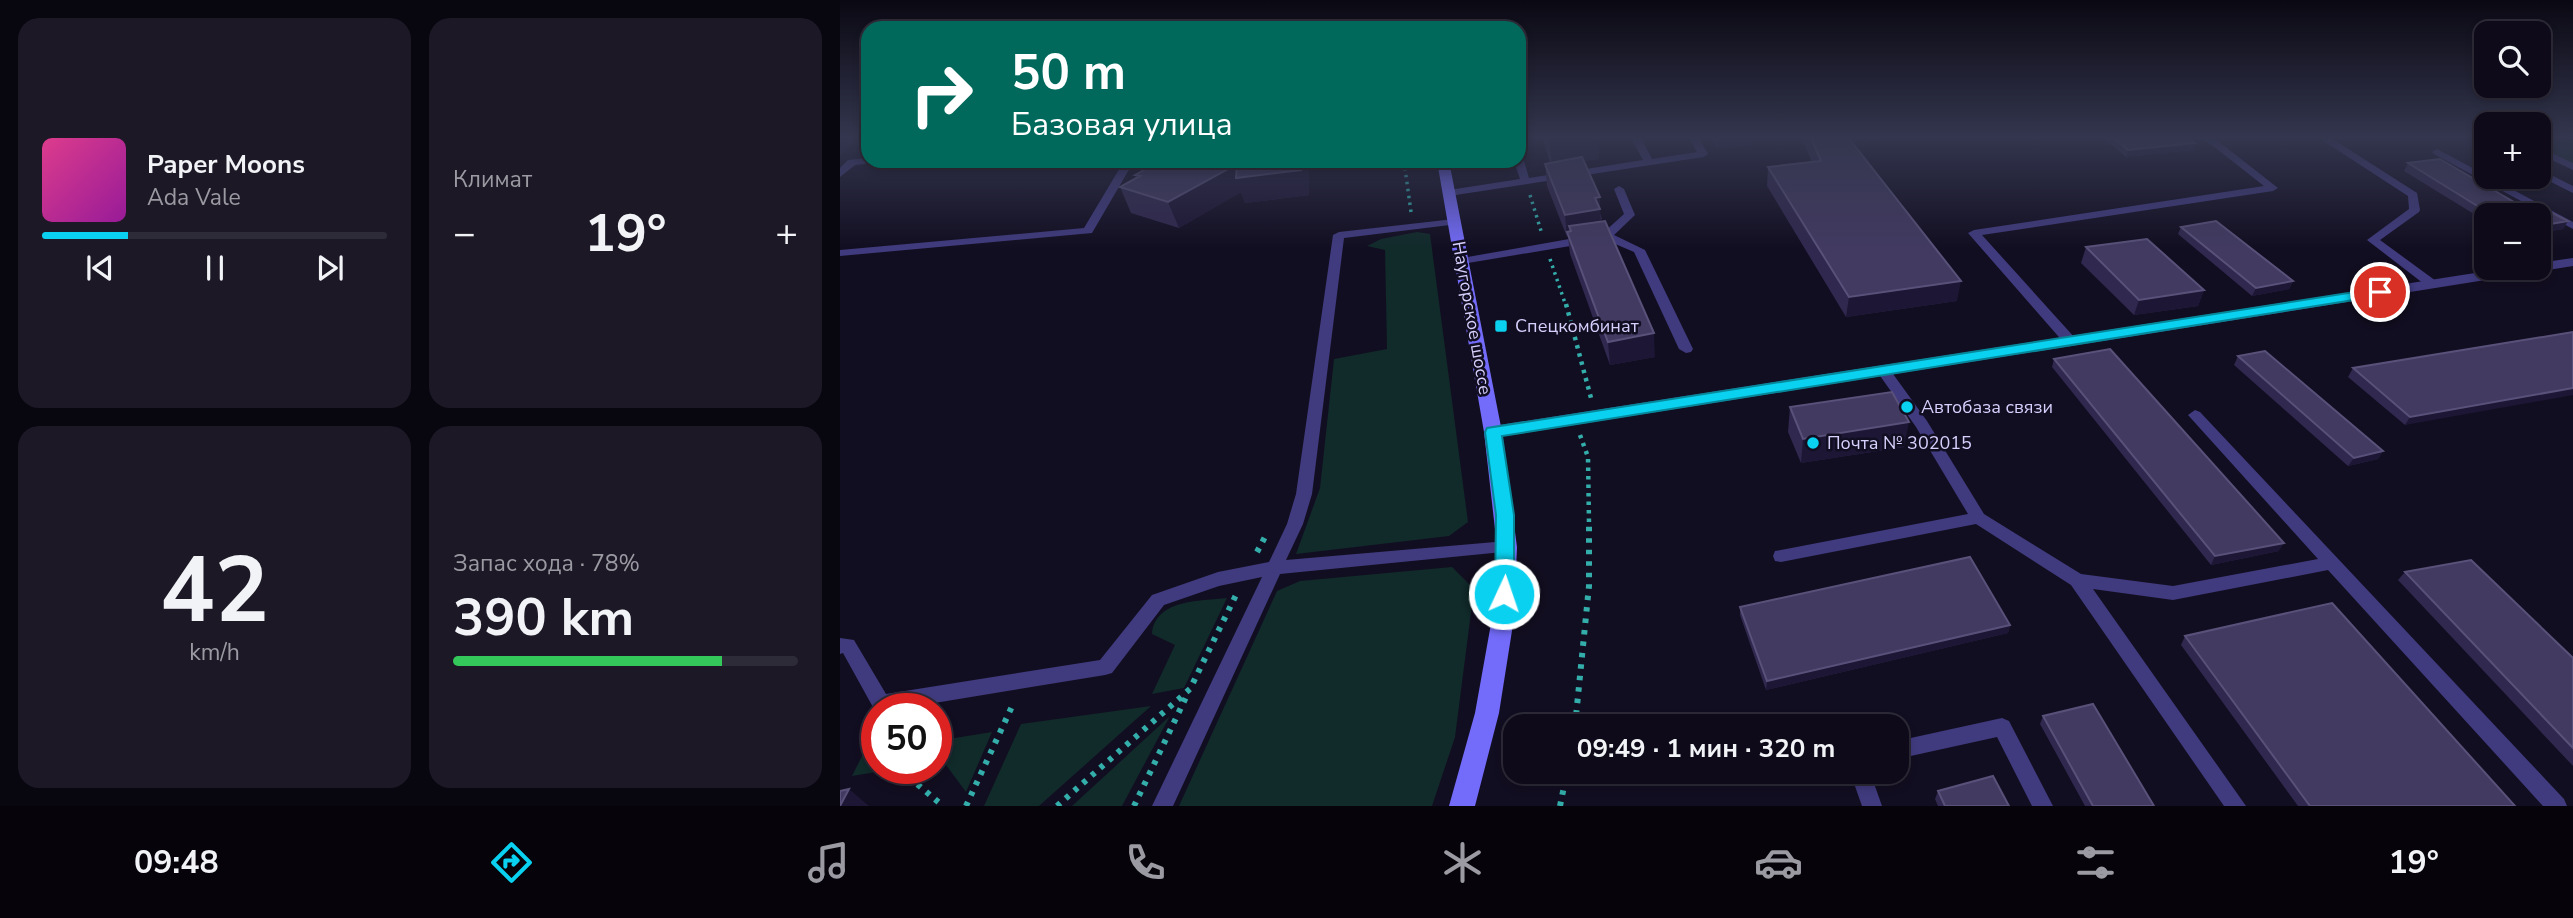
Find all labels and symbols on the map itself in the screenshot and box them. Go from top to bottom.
street label: Наугорское шоссе [1447,239,1497,397]
pin [2350,262,2410,322]
place label: Спецкомбинат [1515,314,1639,338]
marker: Спецкомбинат [1493,318,1509,334]
place label: Автобаза связи [1921,395,2053,419]
marker: Автобаза связи [1899,399,1915,415]
place label: Почта № 302015 [1827,431,1972,455]
marker: Почта № 302015 [1805,435,1821,451]
position arrow [1467,557,1541,631]
speed limit sign: 50 [861,693,952,784]

